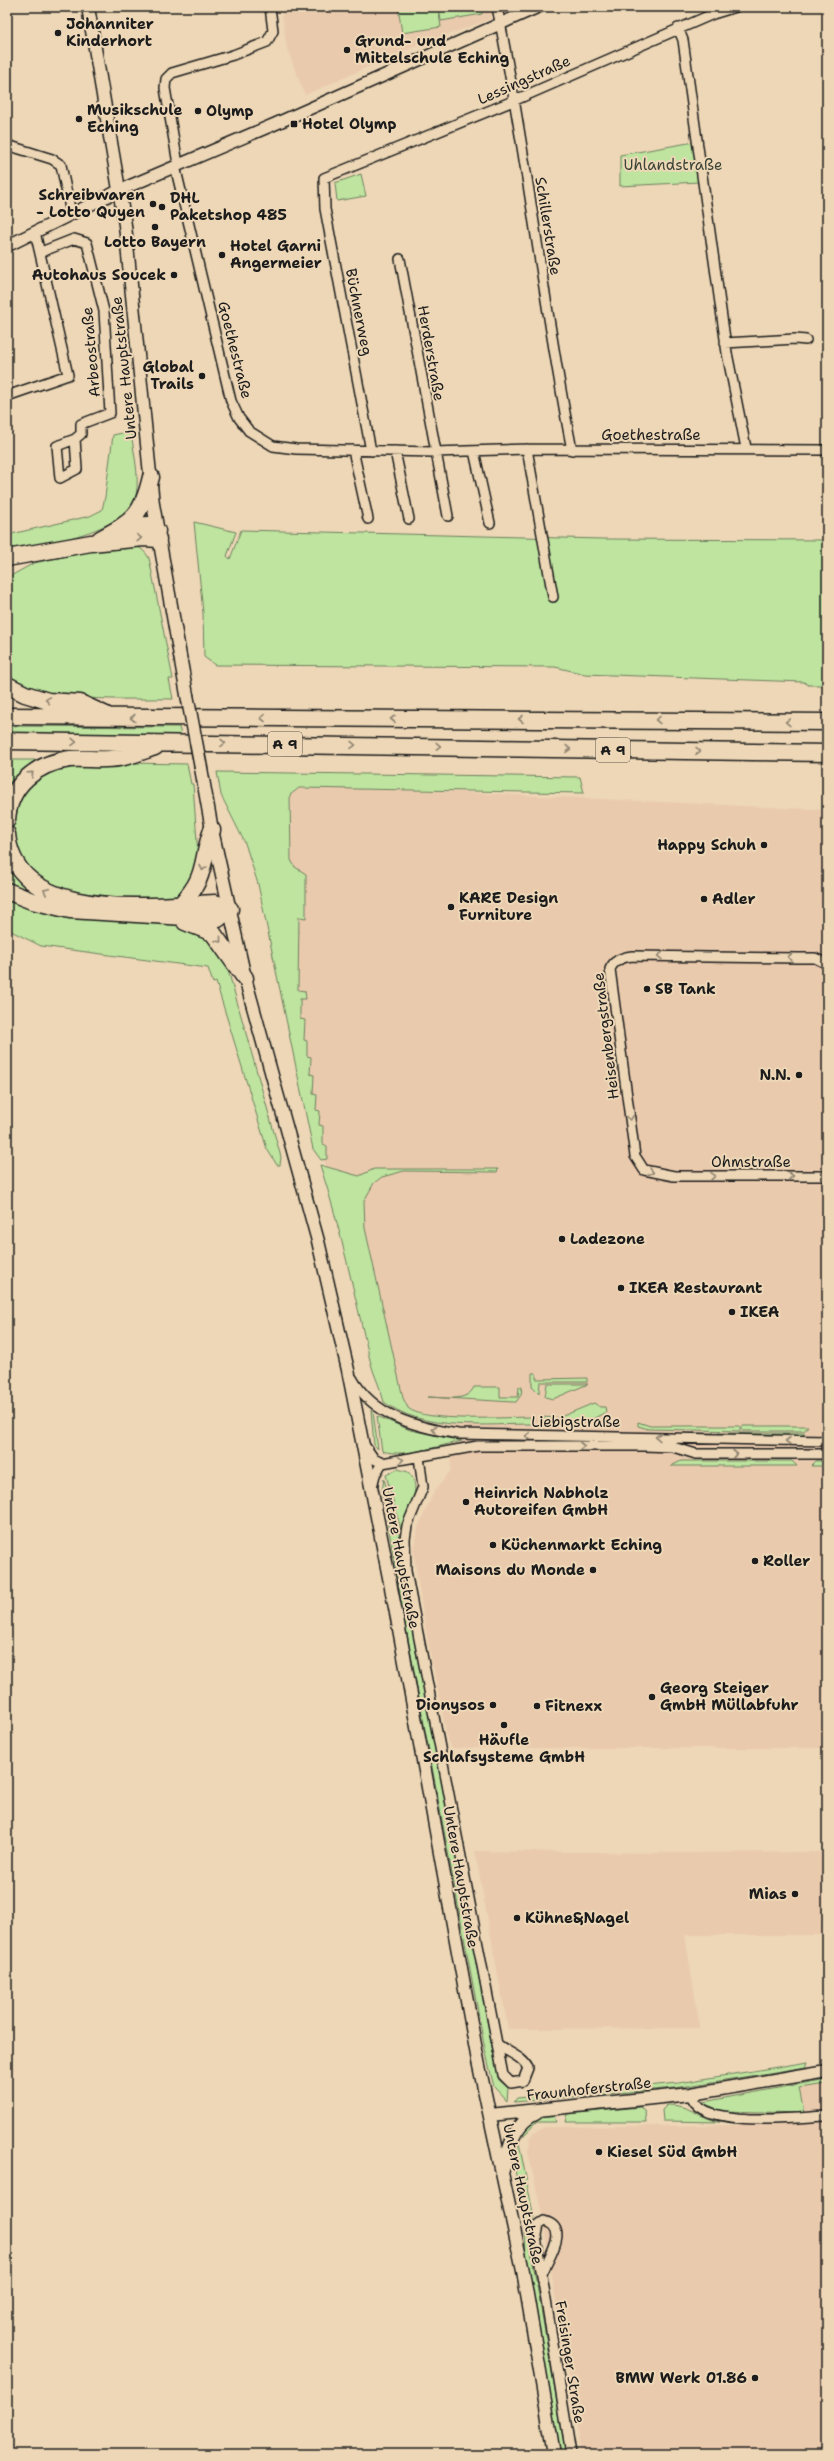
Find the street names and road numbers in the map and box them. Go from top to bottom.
street label: Lessingstraße [474,51,574,109]
street label: Schillerstraße [530,175,566,277]
street label: Büchnerweg [341,267,377,357]
street label: Untere Hauptstraße [107,295,141,441]
street label: Goethestraße [213,299,257,401]
street label: Herderstraße [413,304,449,402]
street label: Arbeostraße [77,306,105,398]
street label: Goethestraße [601,425,701,445]
road number: A 9 [268,732,302,756]
road number: A 9 [596,738,630,762]
street label: Heisenbergstraße [588,971,624,1101]
street label: Ohmstraße [711,1152,791,1172]
street label: Liebigstraße [531,1412,621,1432]
street label: Untere Hauptstraße [377,1485,425,1631]
street label: Untere Hauptstraße [439,1804,483,1950]
street label: Fraunhoferstraße [526,2072,652,2106]
street label: Untere Hauptstraße [498,2122,548,2266]
street label: Freisinger Straße [550,2299,590,2425]

